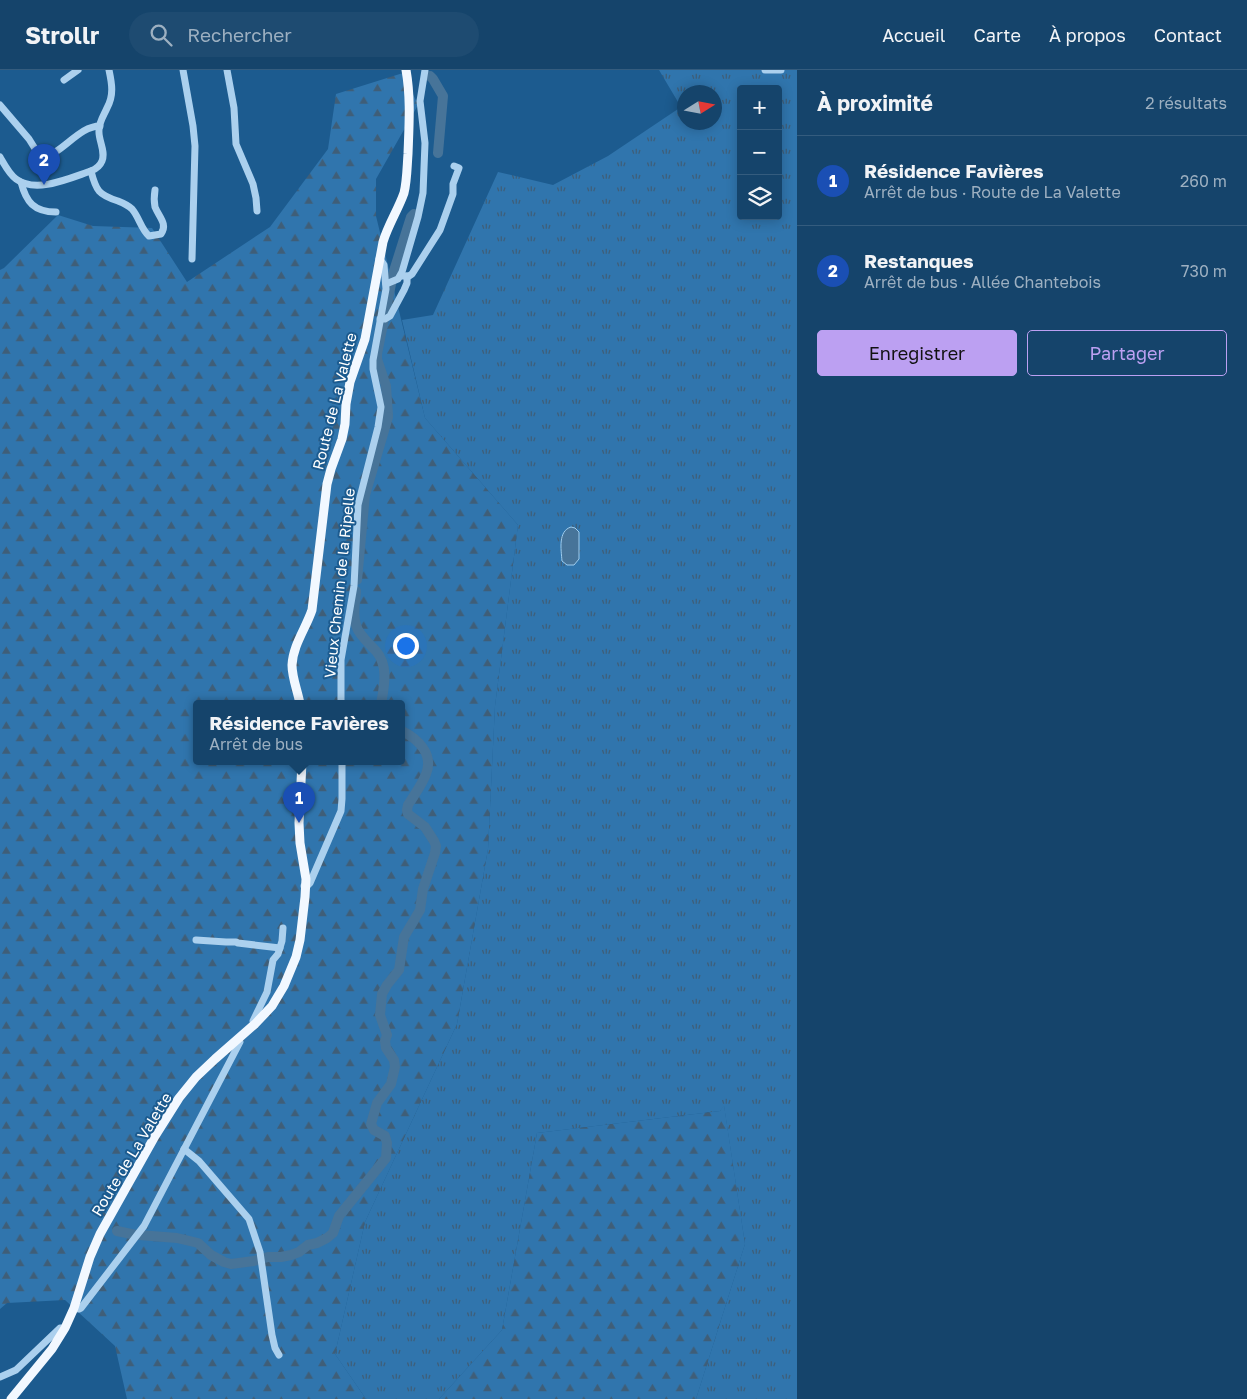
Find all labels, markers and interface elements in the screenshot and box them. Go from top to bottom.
search box [129,12,479,57]
text: Strollr [25,20,99,49]
icon: search [147,21,175,49]
text: Rechercher [187,23,292,46]
text: Accueil [882,24,946,46]
text: Carte [974,24,1021,46]
text: À propos [1049,24,1126,46]
text: Contact [1154,24,1222,46]
north arrow [677,85,722,130]
map controls [737,85,782,220]
button: + [737,85,782,130]
text: À proximité [817,90,933,116]
text: 2 résultats [1145,93,1227,113]
button: − [737,130,782,175]
pin: 2 [28,144,60,185]
text: Résidence Favières [864,159,1044,182]
text: 1 [829,171,837,191]
text: 260 m [1180,171,1227,191]
button: layers [737,175,782,220]
text: Arrêt de bus · Route de La Valette [864,182,1121,202]
text: Restanques [864,249,974,272]
text: 2 [828,261,838,281]
text: 730 m [1181,261,1227,281]
text: Arrêt de bus · Allée Chantebois [864,272,1101,292]
street label: Route de La Valette [308,330,360,471]
button: Enregistrer [817,330,1017,376]
button: Partager [1027,330,1227,376]
street label: Vieux Chemin de la Ripelle [320,487,358,679]
your location [393,633,419,659]
popup [193,700,405,765]
text: Résidence Favières [209,711,389,734]
text: Arrêt de bus [209,734,303,754]
pin: 1 [283,782,315,823]
street label: Route de La Valette [87,1089,175,1219]

